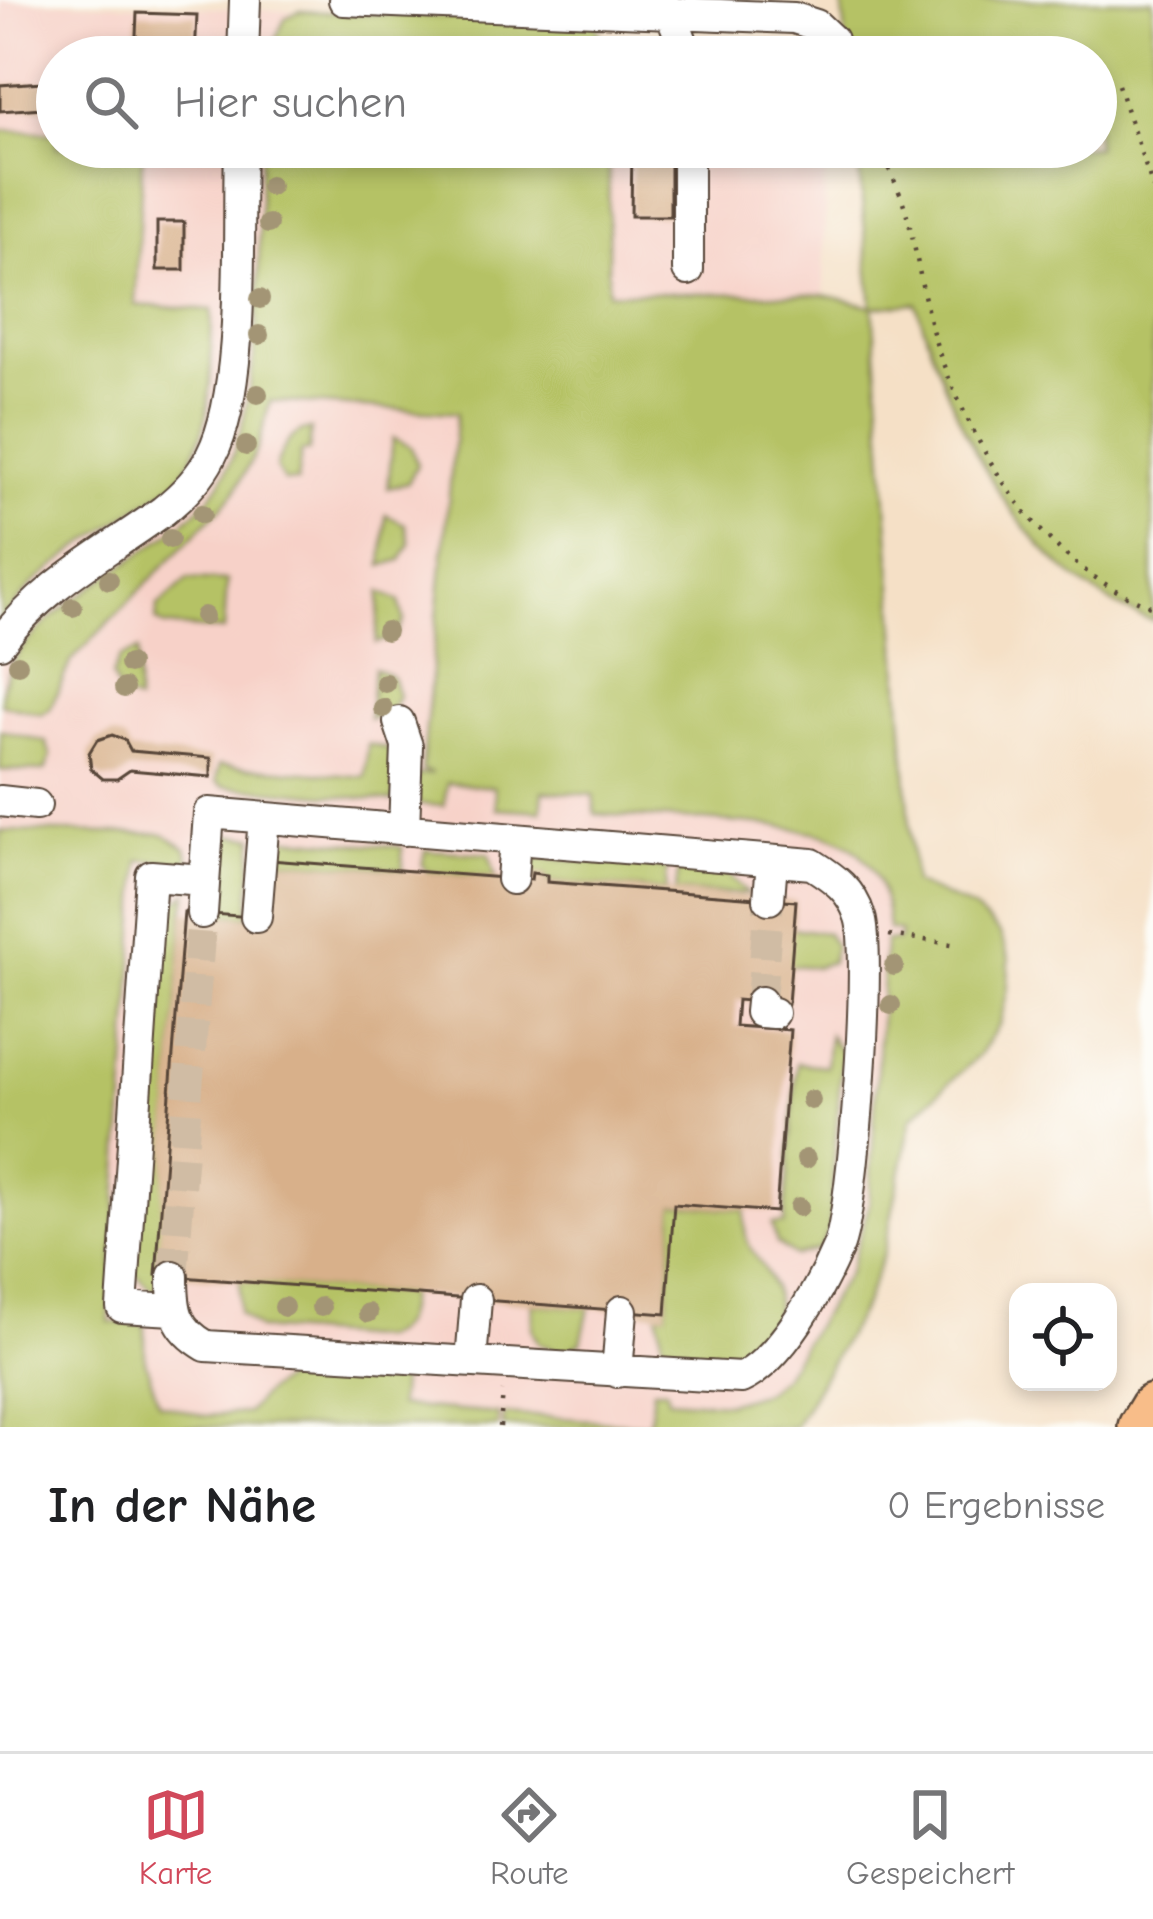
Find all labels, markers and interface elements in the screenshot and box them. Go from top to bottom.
search box [36,36,1117,168]
icon: search [78,69,144,135]
text: Hier suchen [174,76,407,128]
map controls [1009,1283,1117,1391]
button: locate [1009,1283,1117,1391]
text: In der Nähe [48,1476,316,1535]
text: 0 Ergebnisse [887,1483,1105,1528]
tab: Karte [139,1782,212,1892]
tab: Route [490,1782,569,1892]
tab: Gespeichert [846,1782,1014,1892]

